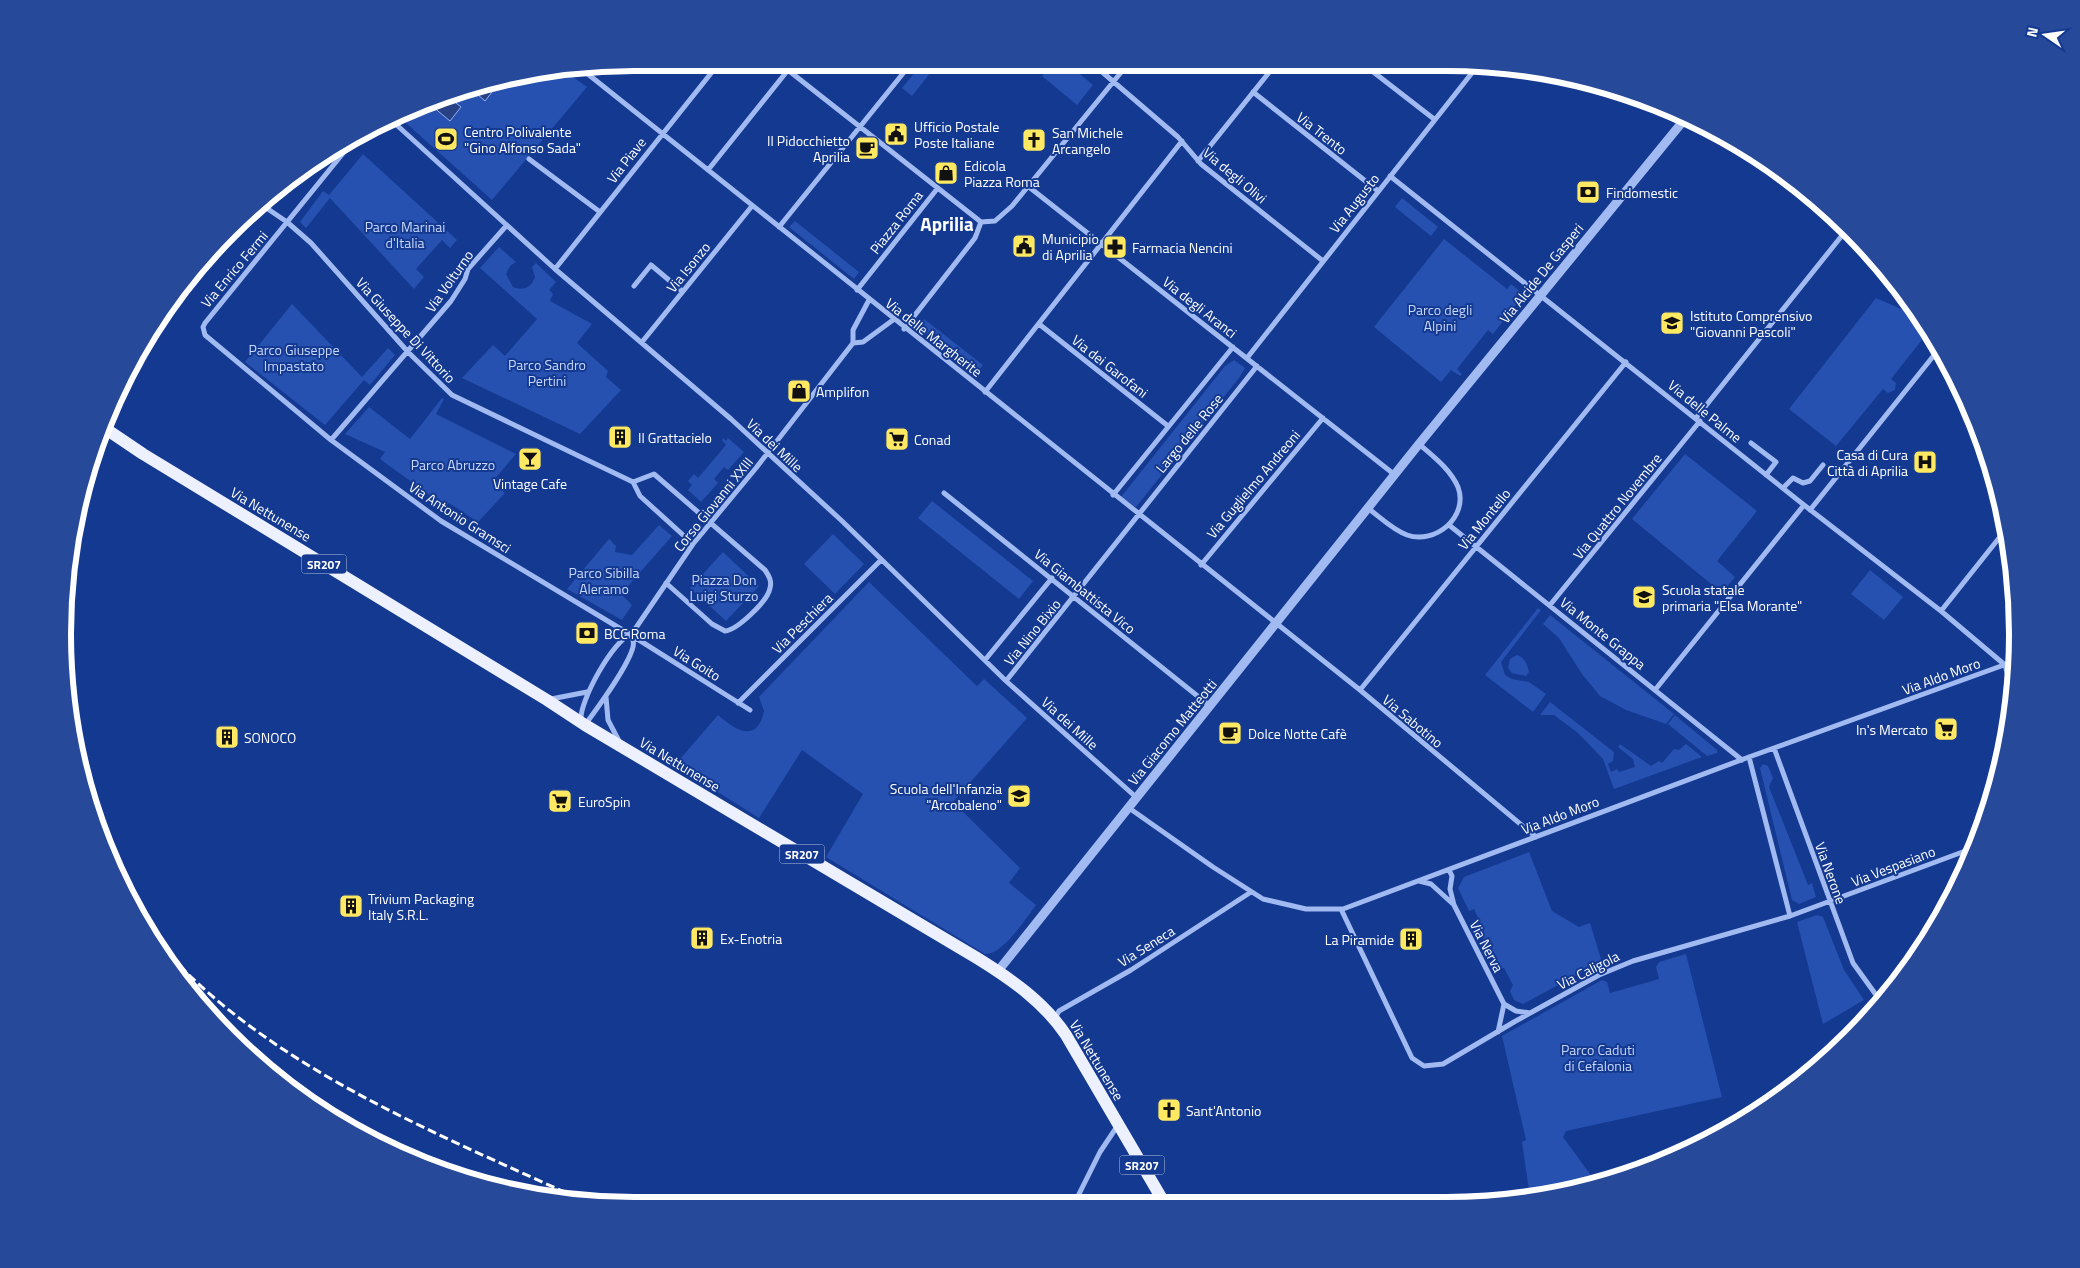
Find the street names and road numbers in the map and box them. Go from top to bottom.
street label: Via Trento [1292,107,1352,159]
street label: Via Piave [601,133,651,187]
street label: Via degli Olivi [1198,142,1272,208]
street label: Via Augusto [1324,169,1384,237]
street label: Piazza Roma [864,186,928,258]
street label: Via Alcide De Gasperi [1494,218,1588,328]
street label: Via Enrico Fermi [195,226,273,312]
street label: Via Isonzo [661,237,715,297]
street label: Via Volturno [420,246,478,316]
street label: Via degli Aranci [1158,271,1242,343]
street label: Via Giuseppe Di Vittorio [351,272,461,388]
street label: Via delle Margherite [881,293,987,381]
street label: Via dei Garofani [1067,329,1153,403]
street label: Via delle Palme [1664,375,1746,447]
street label: Largo delle Rose [1150,389,1228,477]
street label: Via dei Mille [742,413,808,477]
street label: Via Guglielmo Andreoni [1201,425,1305,543]
street label: Via Quattro Novembre [1568,448,1666,564]
street label: Corso Giovanni XXIII [668,452,758,556]
street label: Via Antonio Gramsci [405,476,515,558]
street label: Via Nettunense [227,482,315,546]
street label: Via Montello [1453,484,1515,554]
street label: Via Giambattista Vico [1030,543,1140,639]
road number: SR207 [302,554,346,574]
street label: Via Peschiera [767,588,837,658]
street label: Via Monte Grappa [1556,592,1650,674]
street label: Via Nino Bixio [999,594,1065,670]
street label: Via Goito [669,640,725,686]
street label: Via Aldo Moro [1899,652,1983,700]
street label: Via Giacomo Matteotti [1122,674,1222,790]
street label: Via Sabotino [1378,689,1448,753]
street label: Via dei Mille [1037,692,1103,754]
street label: Via Nettunense [636,732,724,796]
street label: Via Aldo Moro [1518,791,1602,839]
street label: Via Nerone [1810,839,1852,907]
street label: Via Vespasiano [1848,840,1938,892]
road number: SR207 [780,844,824,864]
street label: Via Nerva [1465,916,1509,976]
street label: Via Seneca [1113,920,1179,972]
street label: Via Caligola [1553,945,1623,995]
street label: Via Nettunense [1065,1016,1129,1104]
road number: SR207 [1120,1156,1164,1174]

